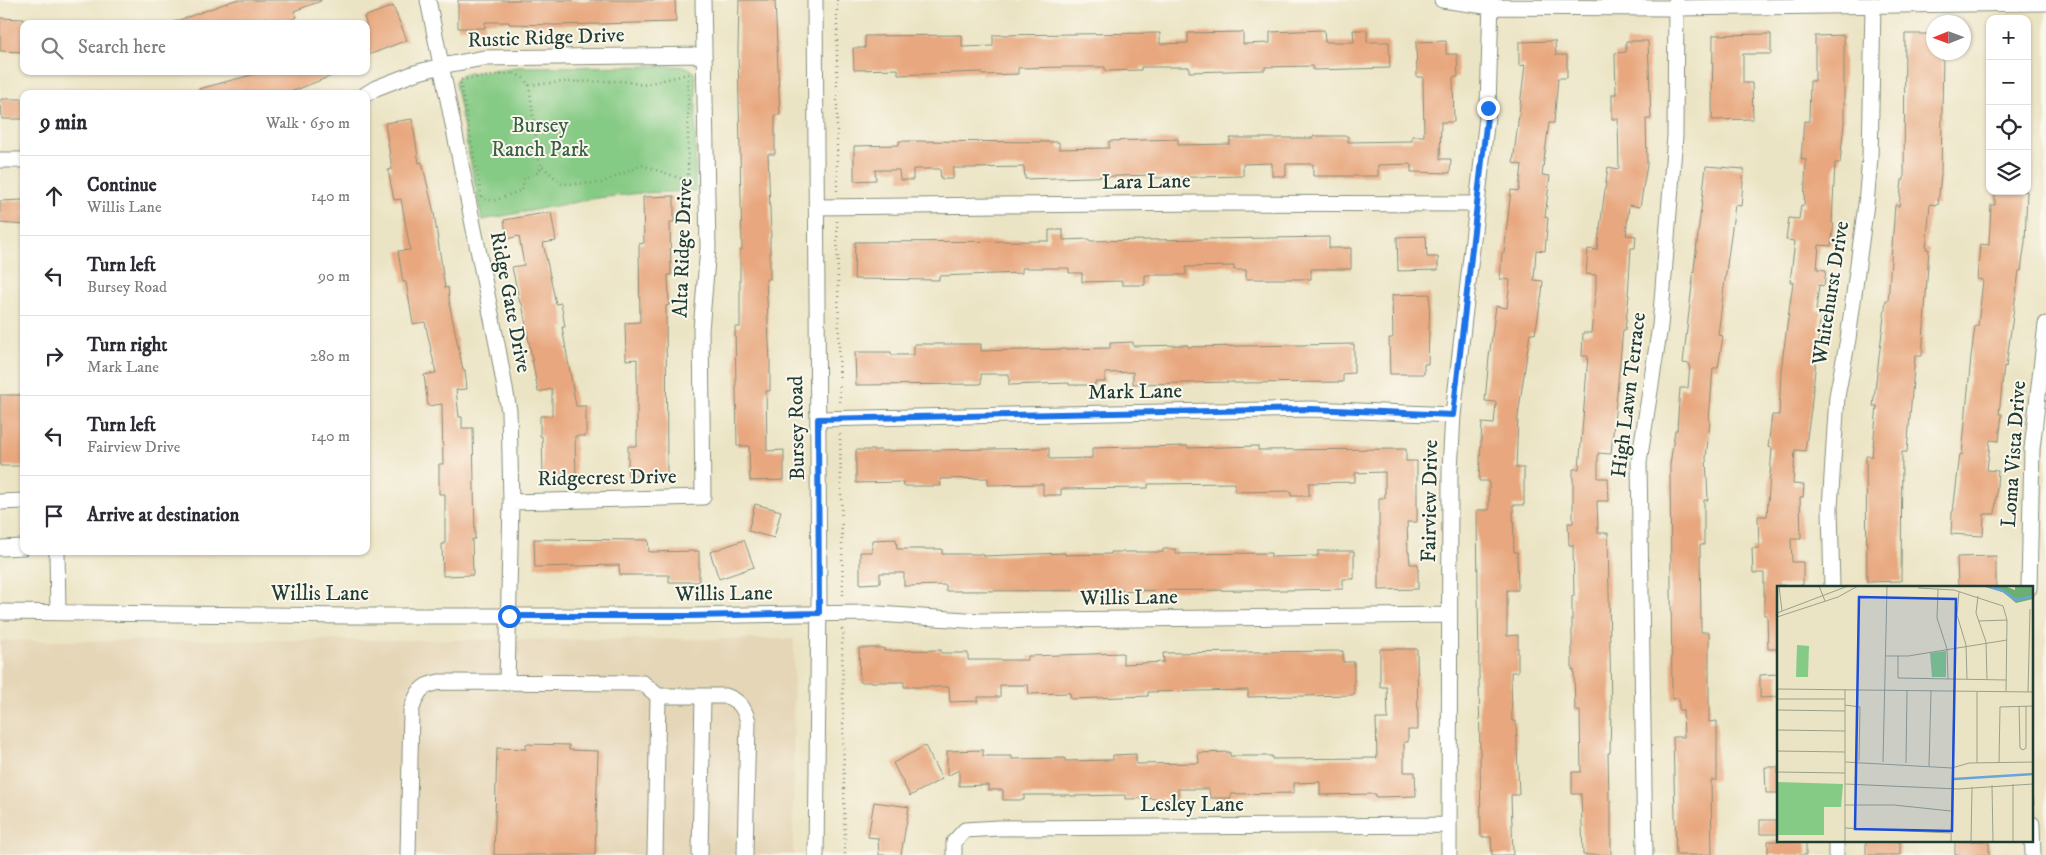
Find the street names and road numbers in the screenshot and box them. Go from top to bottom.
street label: Rustic Ridge Drive [467,22,625,54]
street label: Lara Lane [1101,168,1191,196]
street label: Alta Ridge Drive [668,177,698,318]
street label: Whitehurst Drive [1807,219,1855,368]
street label: Ridge Gate Drive [484,229,537,375]
street label: High Lawn Terrace [1606,311,1652,479]
street label: Bursey Road [783,375,811,481]
street label: Mark Lane [1088,378,1183,406]
street label: Loma Vista Drive [1996,379,2032,528]
street label: Fairview Drive [1416,439,1444,563]
street label: Ridgecrest Drive [537,464,677,492]
street label: Willis Lane [674,580,773,608]
street label: Willis Lane [270,581,369,607]
street label: Willis Lane [1079,584,1178,612]
street label: Lesley Lane [1140,792,1244,818]

